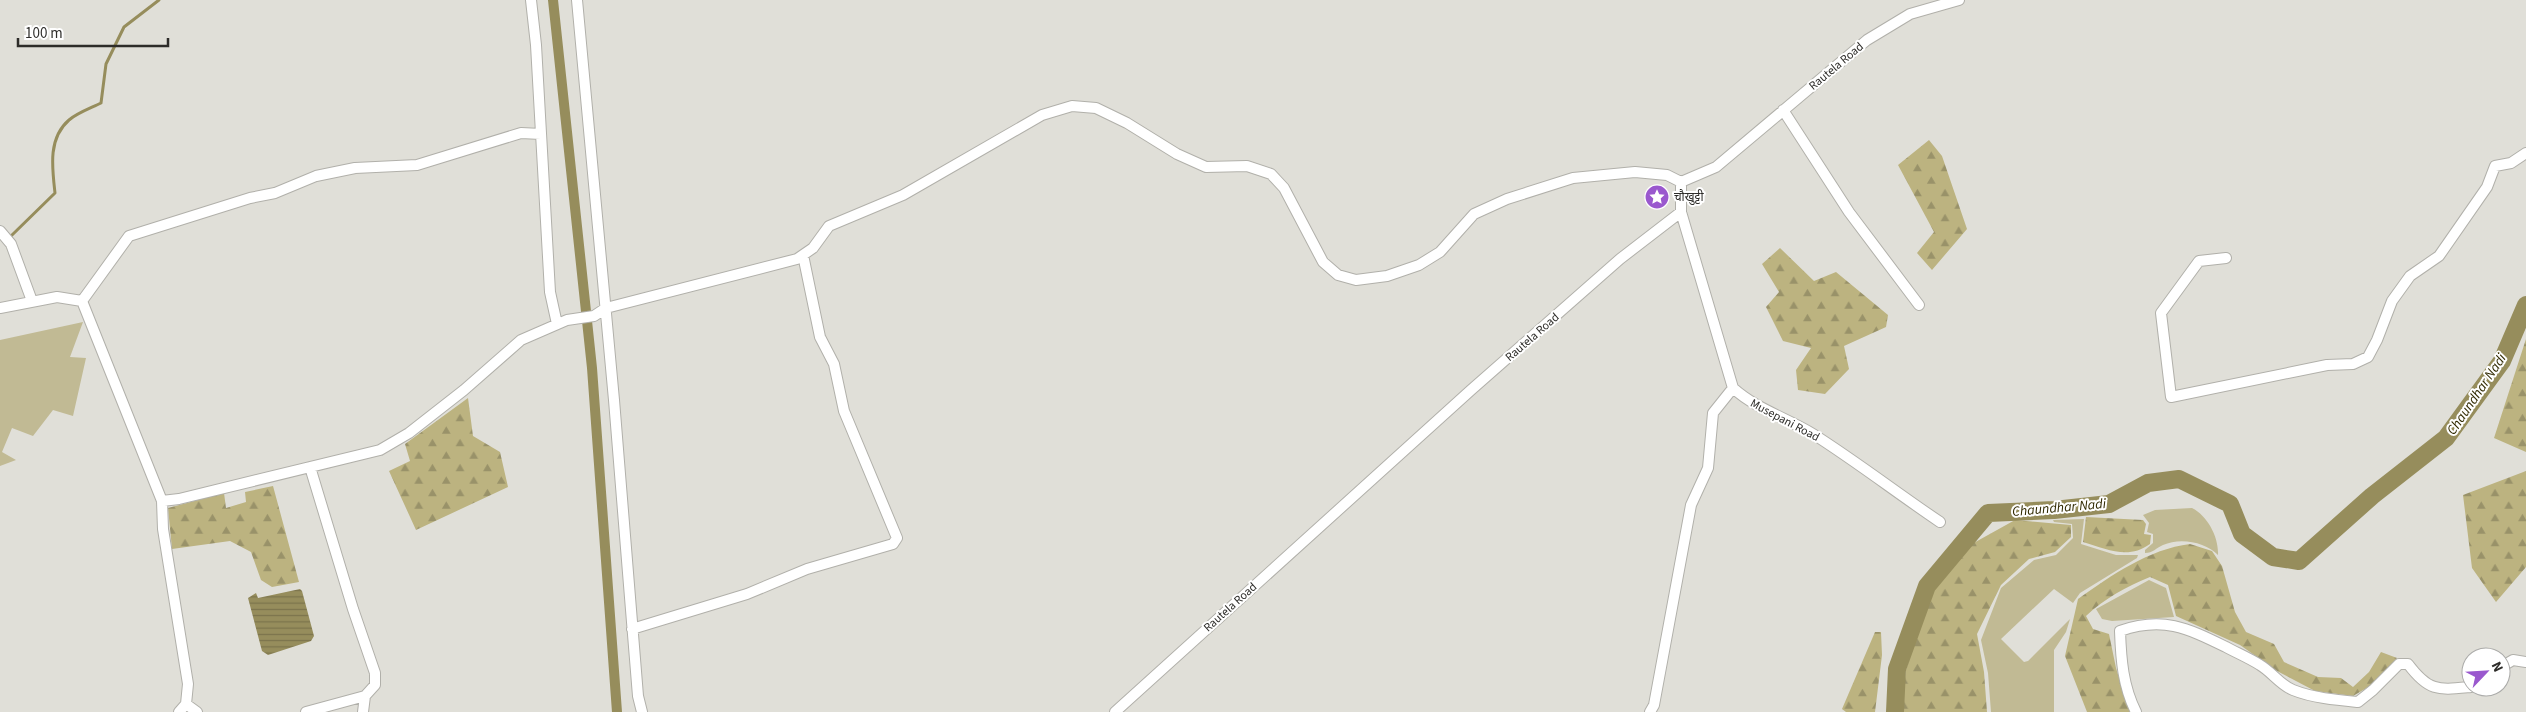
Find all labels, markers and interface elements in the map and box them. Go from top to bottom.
scale bar [18,15,168,47]
text: 100 m [25,23,63,44]
street label: Rautela Road [1805,39,1867,94]
place icon: चौखुट्टी [1644,184,1670,210]
place label: चौखुट्टी [1674,189,1704,206]
street label: Rautela Road [1502,309,1563,366]
water label: Chaundhar Nadi [2442,349,2512,439]
street label: Musepani Road [1747,395,1823,446]
water label: Chaundhar Nadi [2011,494,2107,522]
street label: Rautela Road [1200,579,1261,636]
north arrow [2461,647,2511,697]
text: N [2486,658,2508,675]

